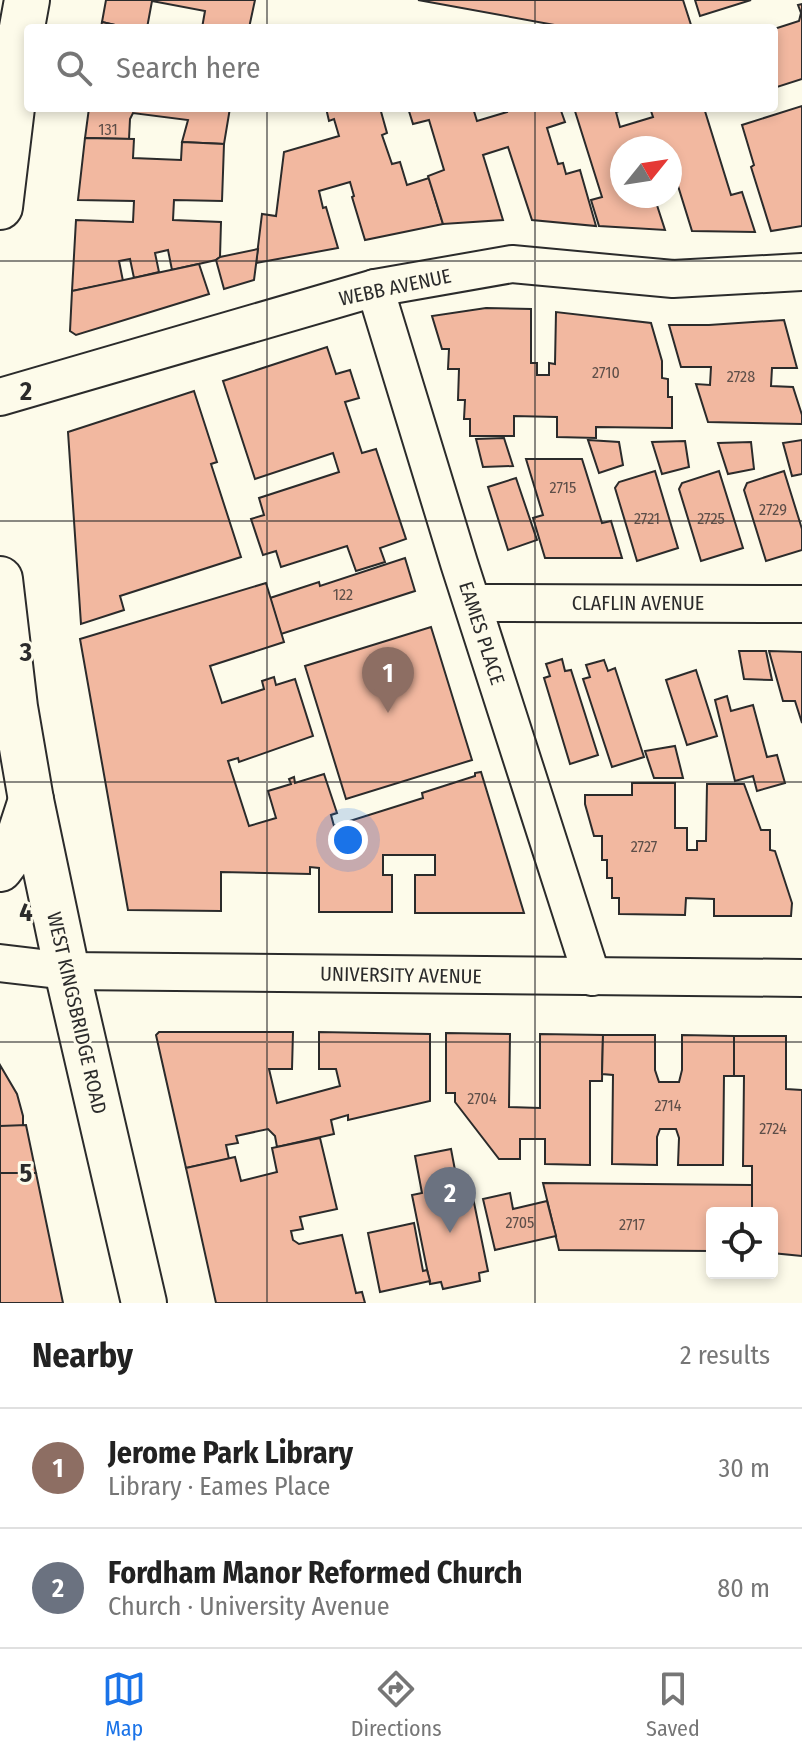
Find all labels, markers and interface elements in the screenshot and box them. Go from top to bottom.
search box [24,24,778,112]
icon: search [52,46,96,90]
text: Search here [116,50,261,86]
house number: 131 [98,120,118,139]
north arrow [610,136,682,208]
street label: WEBB AVENUE [337,263,453,311]
house number: 2710 [592,363,620,382]
house number: 2728 [727,367,755,386]
text: 2 [19,376,32,407]
house number: 2715 [550,478,576,497]
house number: 2729 [759,500,787,519]
house number: 2721 [634,509,660,528]
house number: 2725 [697,509,725,528]
street label: EAMES PLACE [454,578,510,688]
house number: 122 [333,585,353,604]
street label: CLAFLIN AVENUE [572,591,704,615]
text: 3 [19,637,32,668]
pin: 1 [362,647,414,713]
your location [328,820,368,860]
house number: 2727 [631,837,658,856]
text: 4 [19,897,33,928]
street label: WEST KINGSBRIDGE ROAD [42,910,112,1116]
street label: UNIVERSITY AVENUE [320,962,482,988]
house number: 2704 [467,1089,497,1108]
house number: 2714 [654,1096,682,1115]
house number: 2724 [759,1119,787,1138]
text: 5 [20,1158,33,1189]
pin: 2 [424,1167,476,1233]
map controls [706,1207,778,1279]
button: locate [706,1207,778,1279]
house number: 2705 [506,1213,534,1232]
house number: 2717 [619,1215,645,1234]
text: Nearby [32,1335,133,1376]
text: 2 results [680,1340,770,1371]
text: Jerome Park Library [108,1435,353,1471]
text: 1 [53,1453,64,1484]
text: 30 m [719,1453,770,1484]
text: Library · Eames Place [108,1471,330,1502]
text: Fordham Manor Reformed Church [108,1555,522,1591]
text: 2 [52,1573,64,1604]
text: 80 m [717,1573,770,1604]
text: Church · University Avenue [108,1591,390,1622]
tab: Map [102,1667,146,1742]
tab: Directions [351,1667,442,1742]
tab: Saved [646,1667,700,1742]

